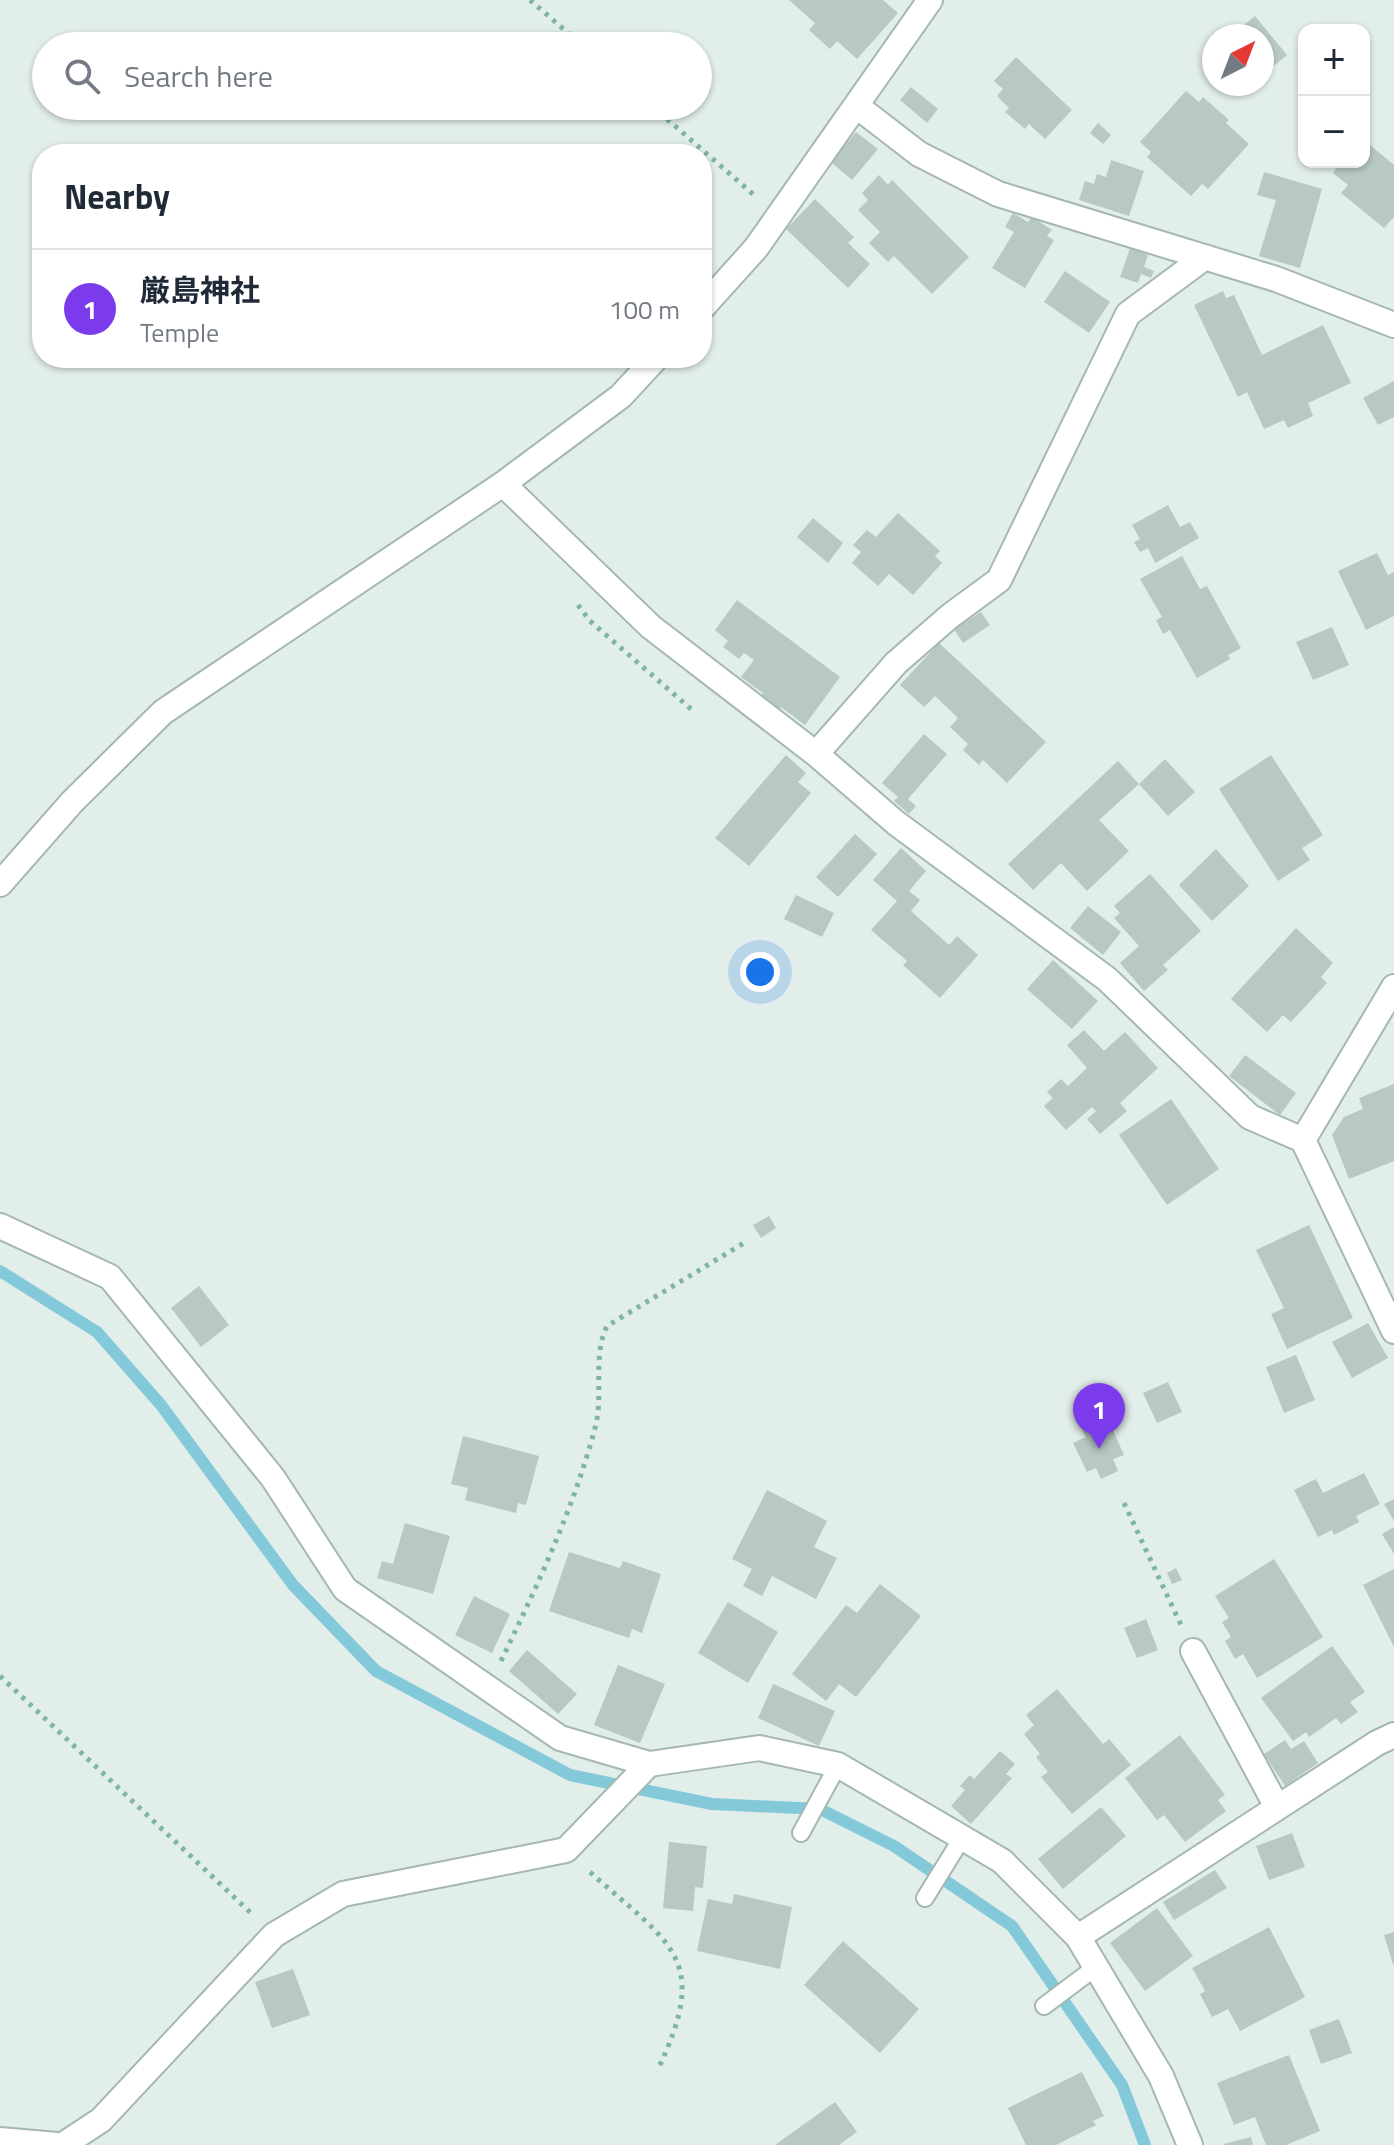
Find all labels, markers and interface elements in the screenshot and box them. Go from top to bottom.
north arrow [1202,24,1274,96]
map controls [1298,24,1370,168]
button: + [1298,24,1370,96]
search box [32,32,712,120]
text: Search here [124,53,273,99]
icon: search [60,54,104,98]
button: − [1298,96,1370,168]
text: Nearby [64,170,170,222]
text: 厳島神社 [140,267,260,313]
text: 1 [83,290,97,329]
text: 100 m [609,290,680,329]
text: Temple [140,313,219,352]
your location [740,952,780,992]
pin: 1 [1073,1383,1125,1449]

